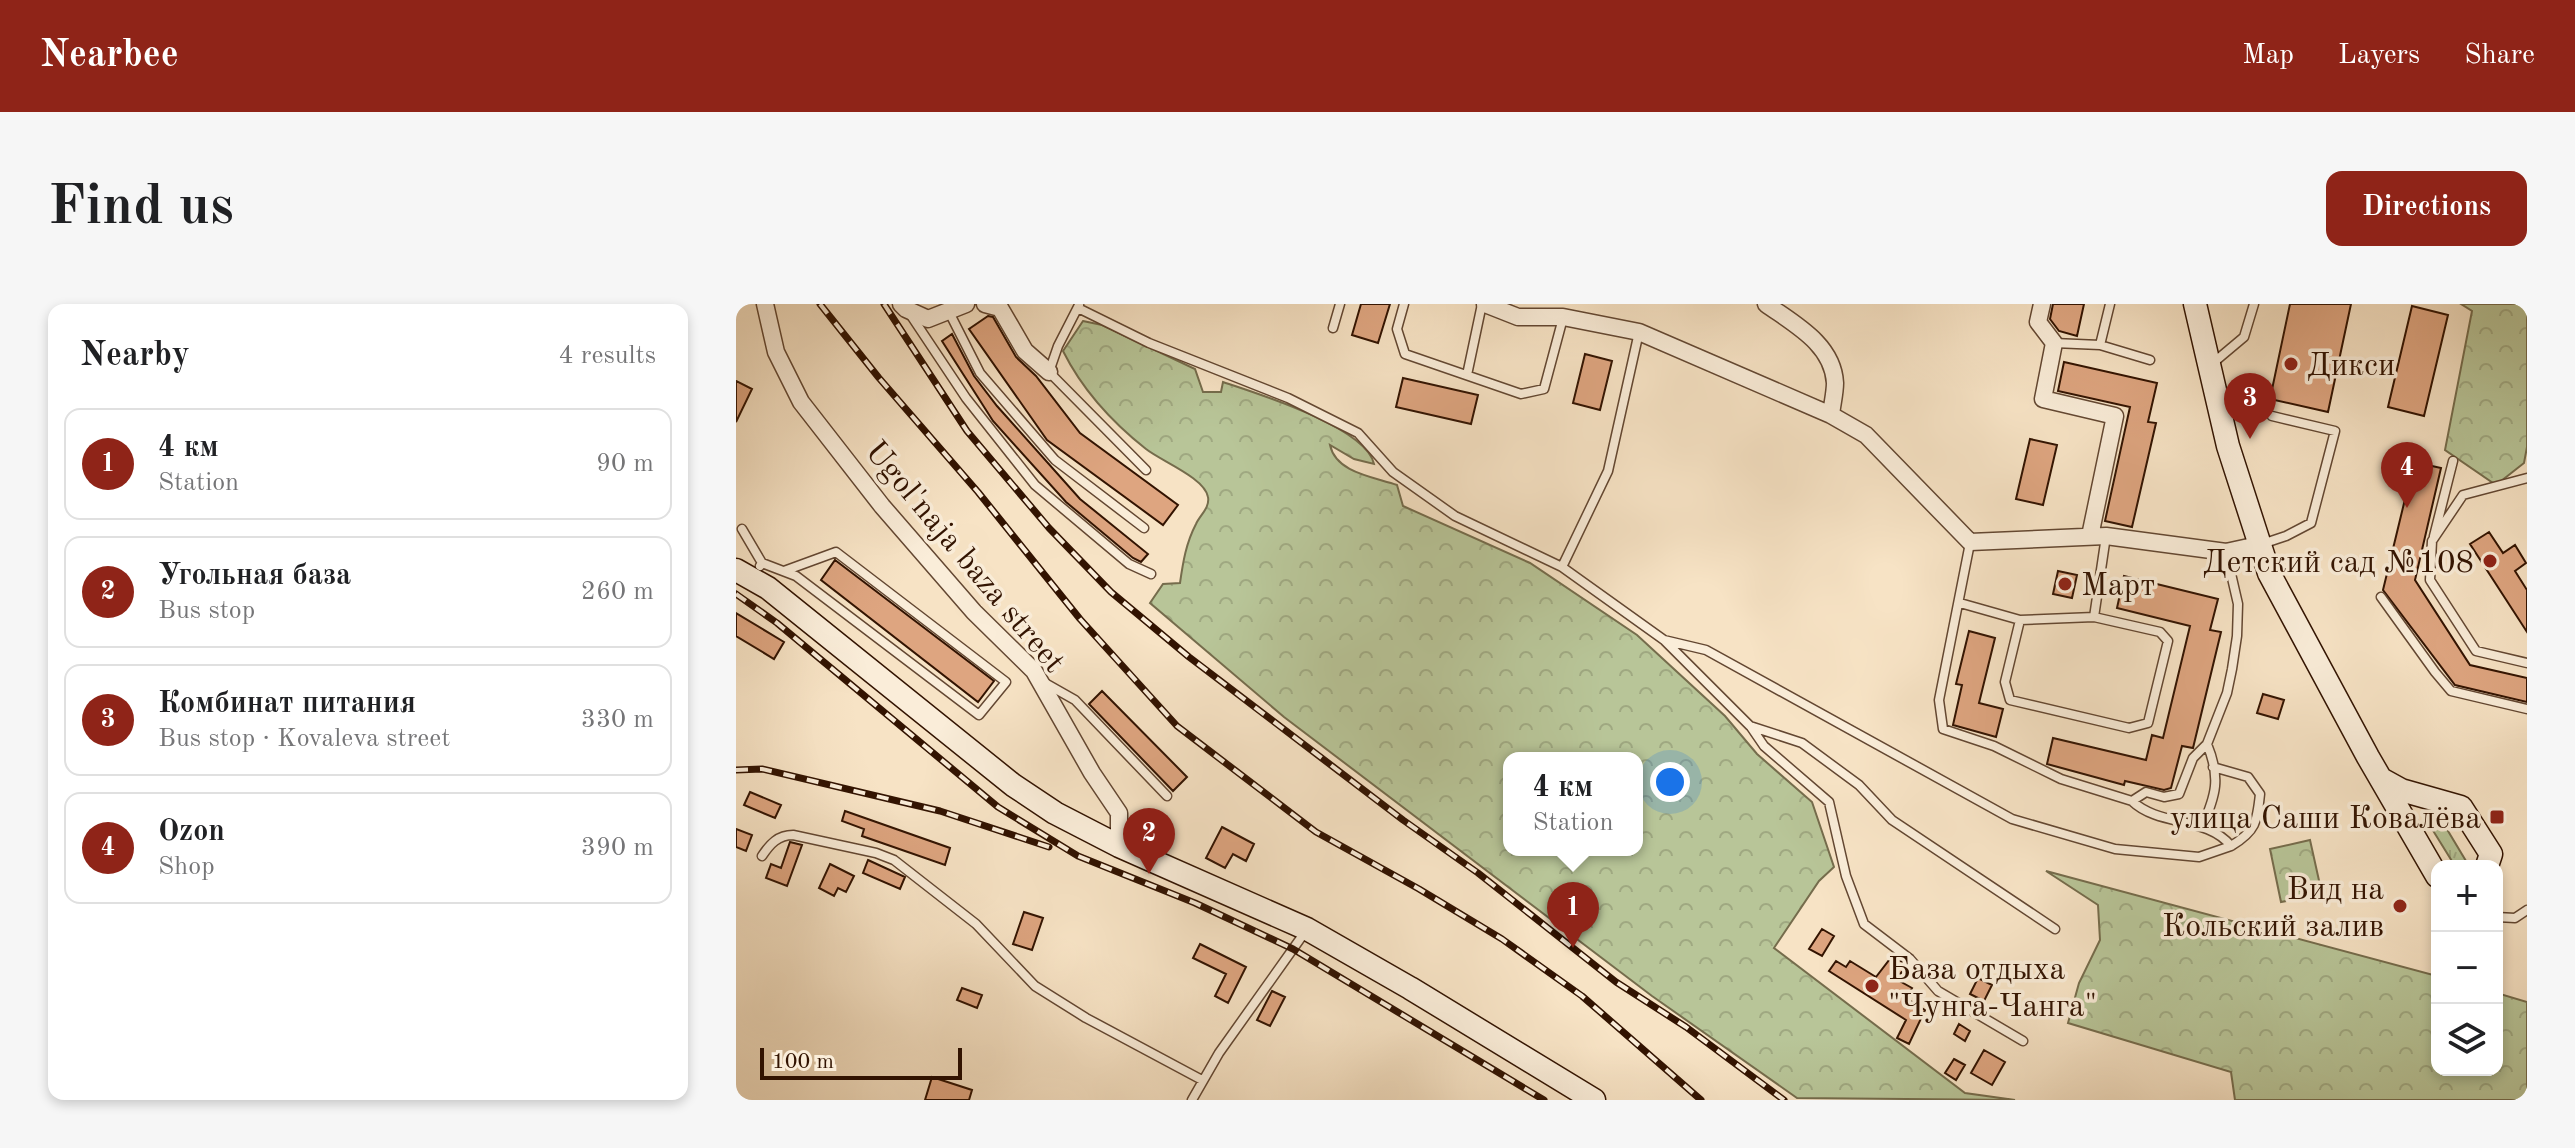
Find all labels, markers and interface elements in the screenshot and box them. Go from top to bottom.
text: Nearbee [40,37,179,75]
text: Map [2242,42,2294,70]
text: Layers [2338,42,2420,70]
text: Share [2464,42,2535,70]
button: Directions [2326,171,2527,246]
text: Find us [48,180,234,236]
text: Nearby [80,339,190,373]
text: 4 results [558,343,656,369]
place label: Дикси [2307,351,2395,383]
marker: Дикси [2282,355,2300,373]
pin: 3 [2224,373,2276,439]
text: 4 км [158,433,219,463]
street label: Ugol'naja baza street [858,436,1069,680]
pin: 4 [2381,442,2433,508]
text: 1 [100,451,116,477]
text: 90 m [596,451,654,477]
text: Station [158,470,239,496]
place label: Детский сад №108 [2203,548,2474,580]
marker: Детский сад №108 [2481,552,2499,570]
text: Угольная база [158,561,351,591]
place label: Март [2081,571,2155,603]
marker: Март [2056,575,2074,593]
text: 2 [100,579,116,605]
text: 260 m [581,579,654,605]
text: Bus stop [158,598,255,624]
text: Комбинат питания [158,689,416,719]
text: 3 [100,707,116,733]
text: 330 m [581,707,654,733]
text: Bus stop · Kovaleva street [158,726,450,752]
popup [1503,752,1643,856]
your location [1650,762,1690,802]
text: 4 км [1532,773,1593,803]
place label: улица Саши Ковалёва [2170,804,2481,836]
pin: 2 [1123,808,1175,874]
marker: улица Саши Ковалёва [2488,808,2506,826]
text: Station [1532,810,1614,836]
text: Ozon [158,817,225,847]
text: 4 [100,835,116,861]
text: 390 m [581,835,654,861]
text: Shop [158,854,215,880]
map controls [2431,860,2503,1076]
button: + [2431,860,2503,932]
place label: Вид на Кольский залив [2162,875,2384,944]
pin: 1 [1547,882,1599,948]
marker: Вид на Кольский залив [2391,897,2409,915]
button: − [2431,932,2503,1004]
place label: База отдыха "Чунга-Чанга" [1888,955,2097,1024]
marker: База отдыха "Чунга-Чанга" [1863,977,1881,995]
button: layers [2431,1004,2503,1076]
scale bar [760,1044,962,1080]
text: 100 m [772,1051,834,1073]

